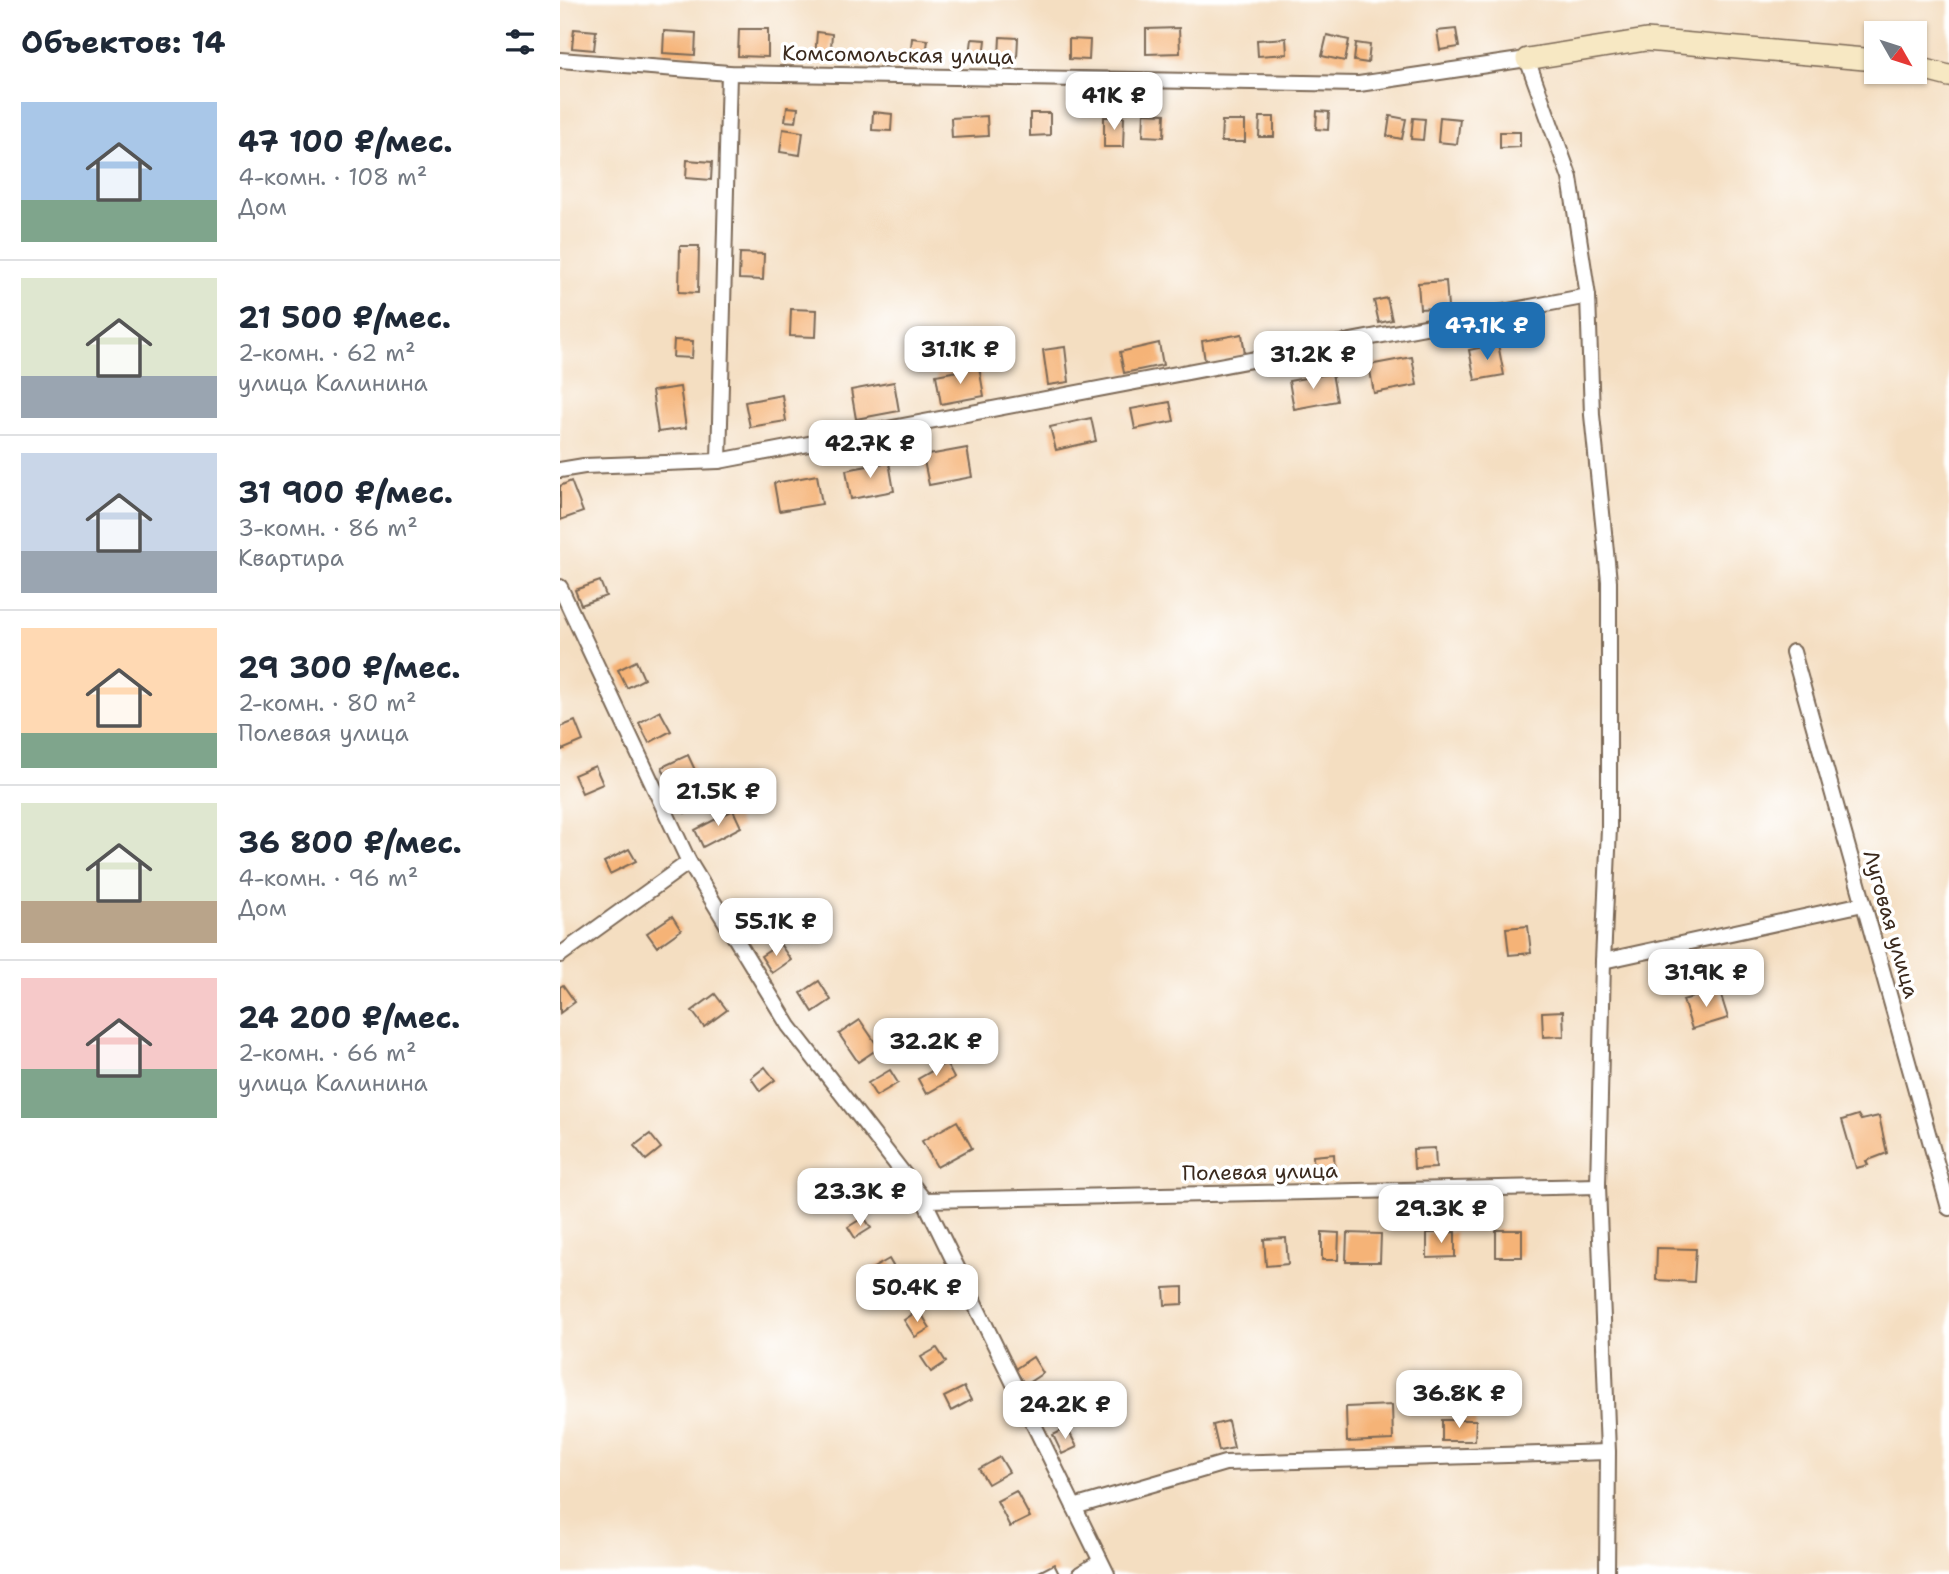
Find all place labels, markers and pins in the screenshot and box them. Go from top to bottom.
pin: 41K ₽ [1065,72,1163,132]
pin: 47.1K ₽ [1422,302,1552,362]
pin: 31.1K ₽ [895,326,1025,386]
pin: 31.2K ₽ [1248,332,1378,391]
pin: 42.7K ₽ [805,420,935,480]
pin: 21.5K ₽ [653,768,783,828]
pin: 55.1K ₽ [711,898,841,958]
pin: 31.9K ₽ [1641,950,1771,1009]
pin: 32.2K ₽ [871,1018,1001,1078]
pin: 23.3K ₽ [795,1168,925,1228]
pin: 29.3K ₽ [1376,1186,1506,1245]
pin: 50.4K ₽ [852,1264,982,1324]
pin: 36.8K ₽ [1394,1370,1524,1430]
pin: 24.2K ₽ [1000,1382,1130,1441]

